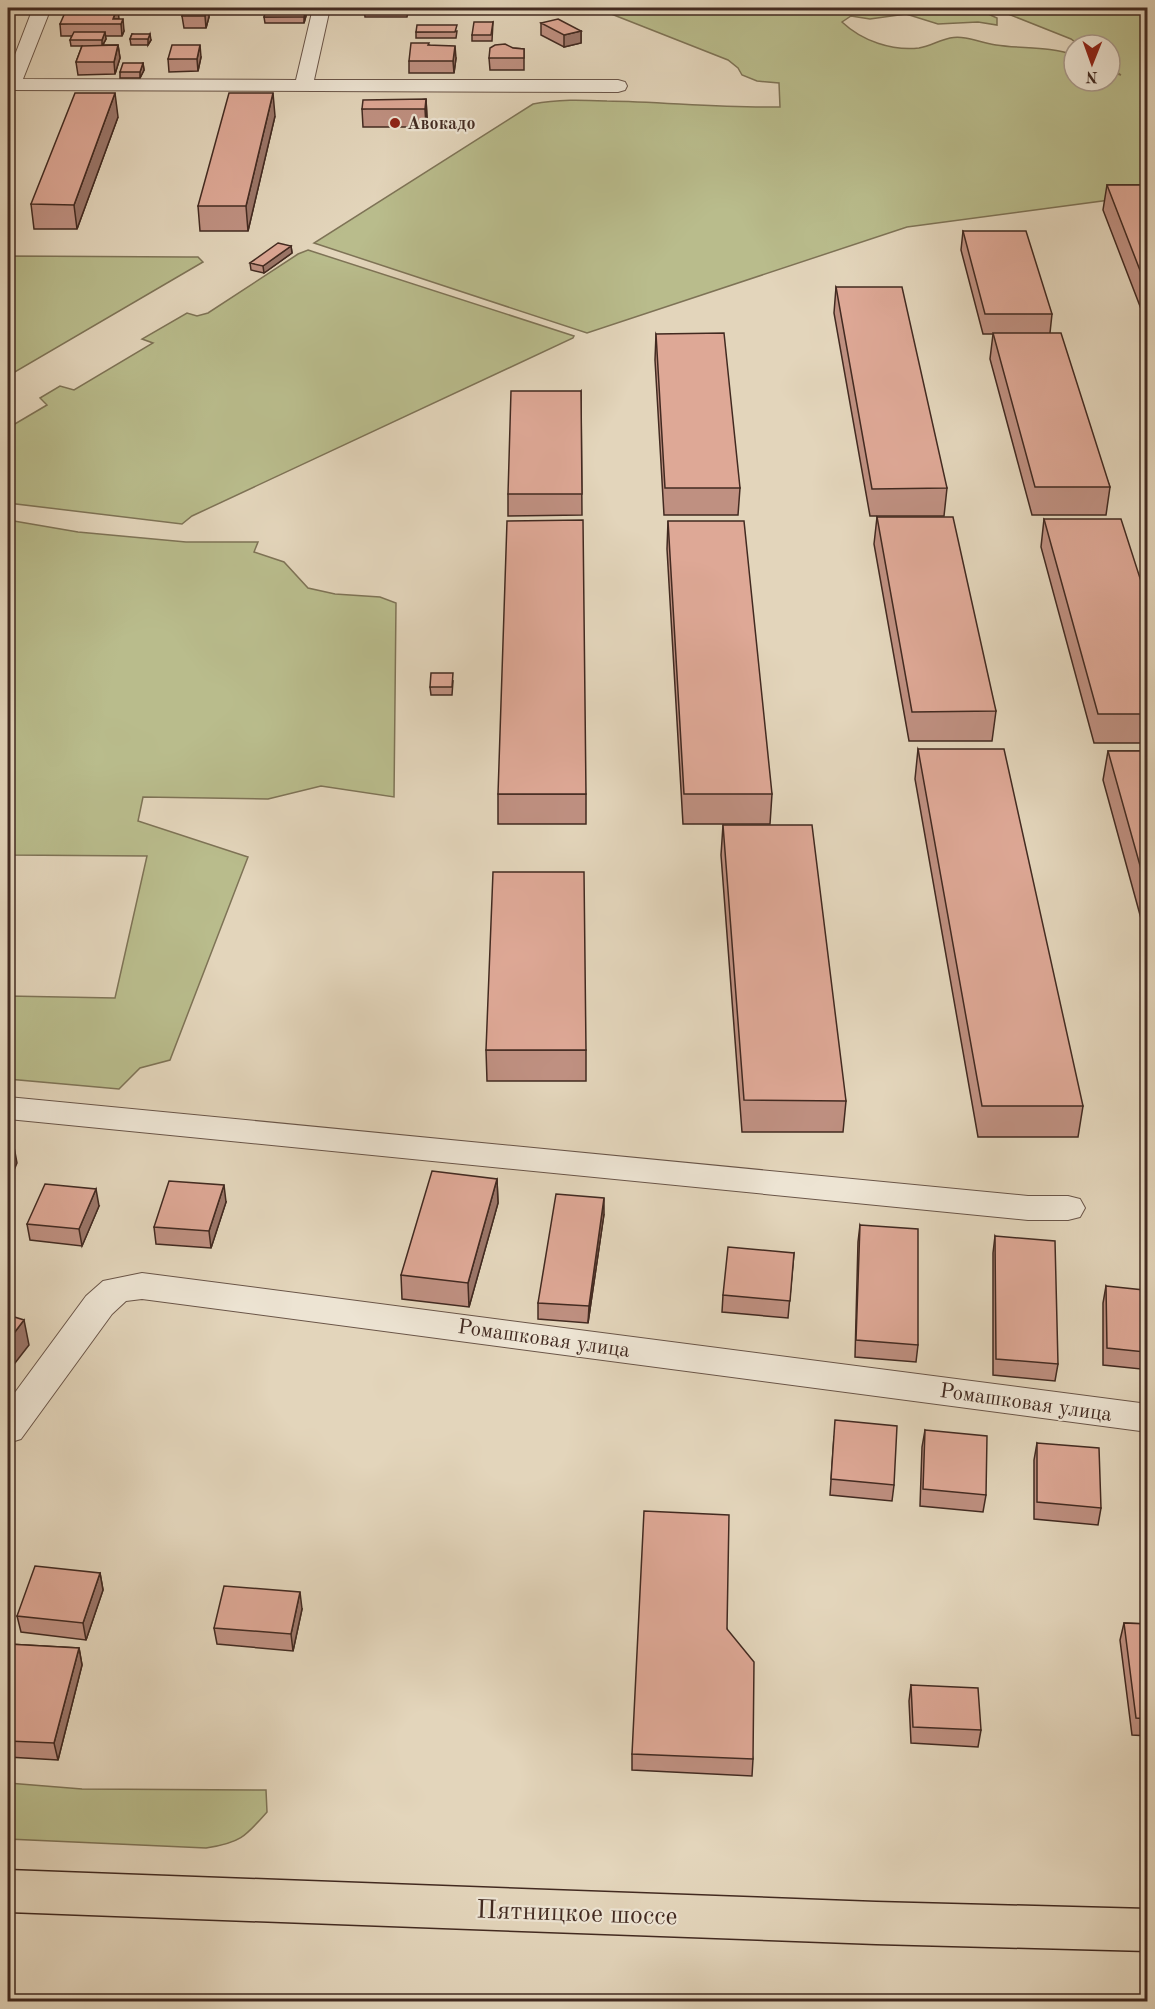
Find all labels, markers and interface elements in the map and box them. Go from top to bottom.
north arrow [1062,33,1122,93]
text: N [1085,68,1098,84]
place label: Авокадо [407,115,476,133]
marker: Авокадо [388,116,402,130]
street label: Ромашковая улица [456,1317,631,1362]
street label: Ромашковая улица [938,1381,1113,1426]
street label: Пятницкое шоссе [476,1897,678,1931]

